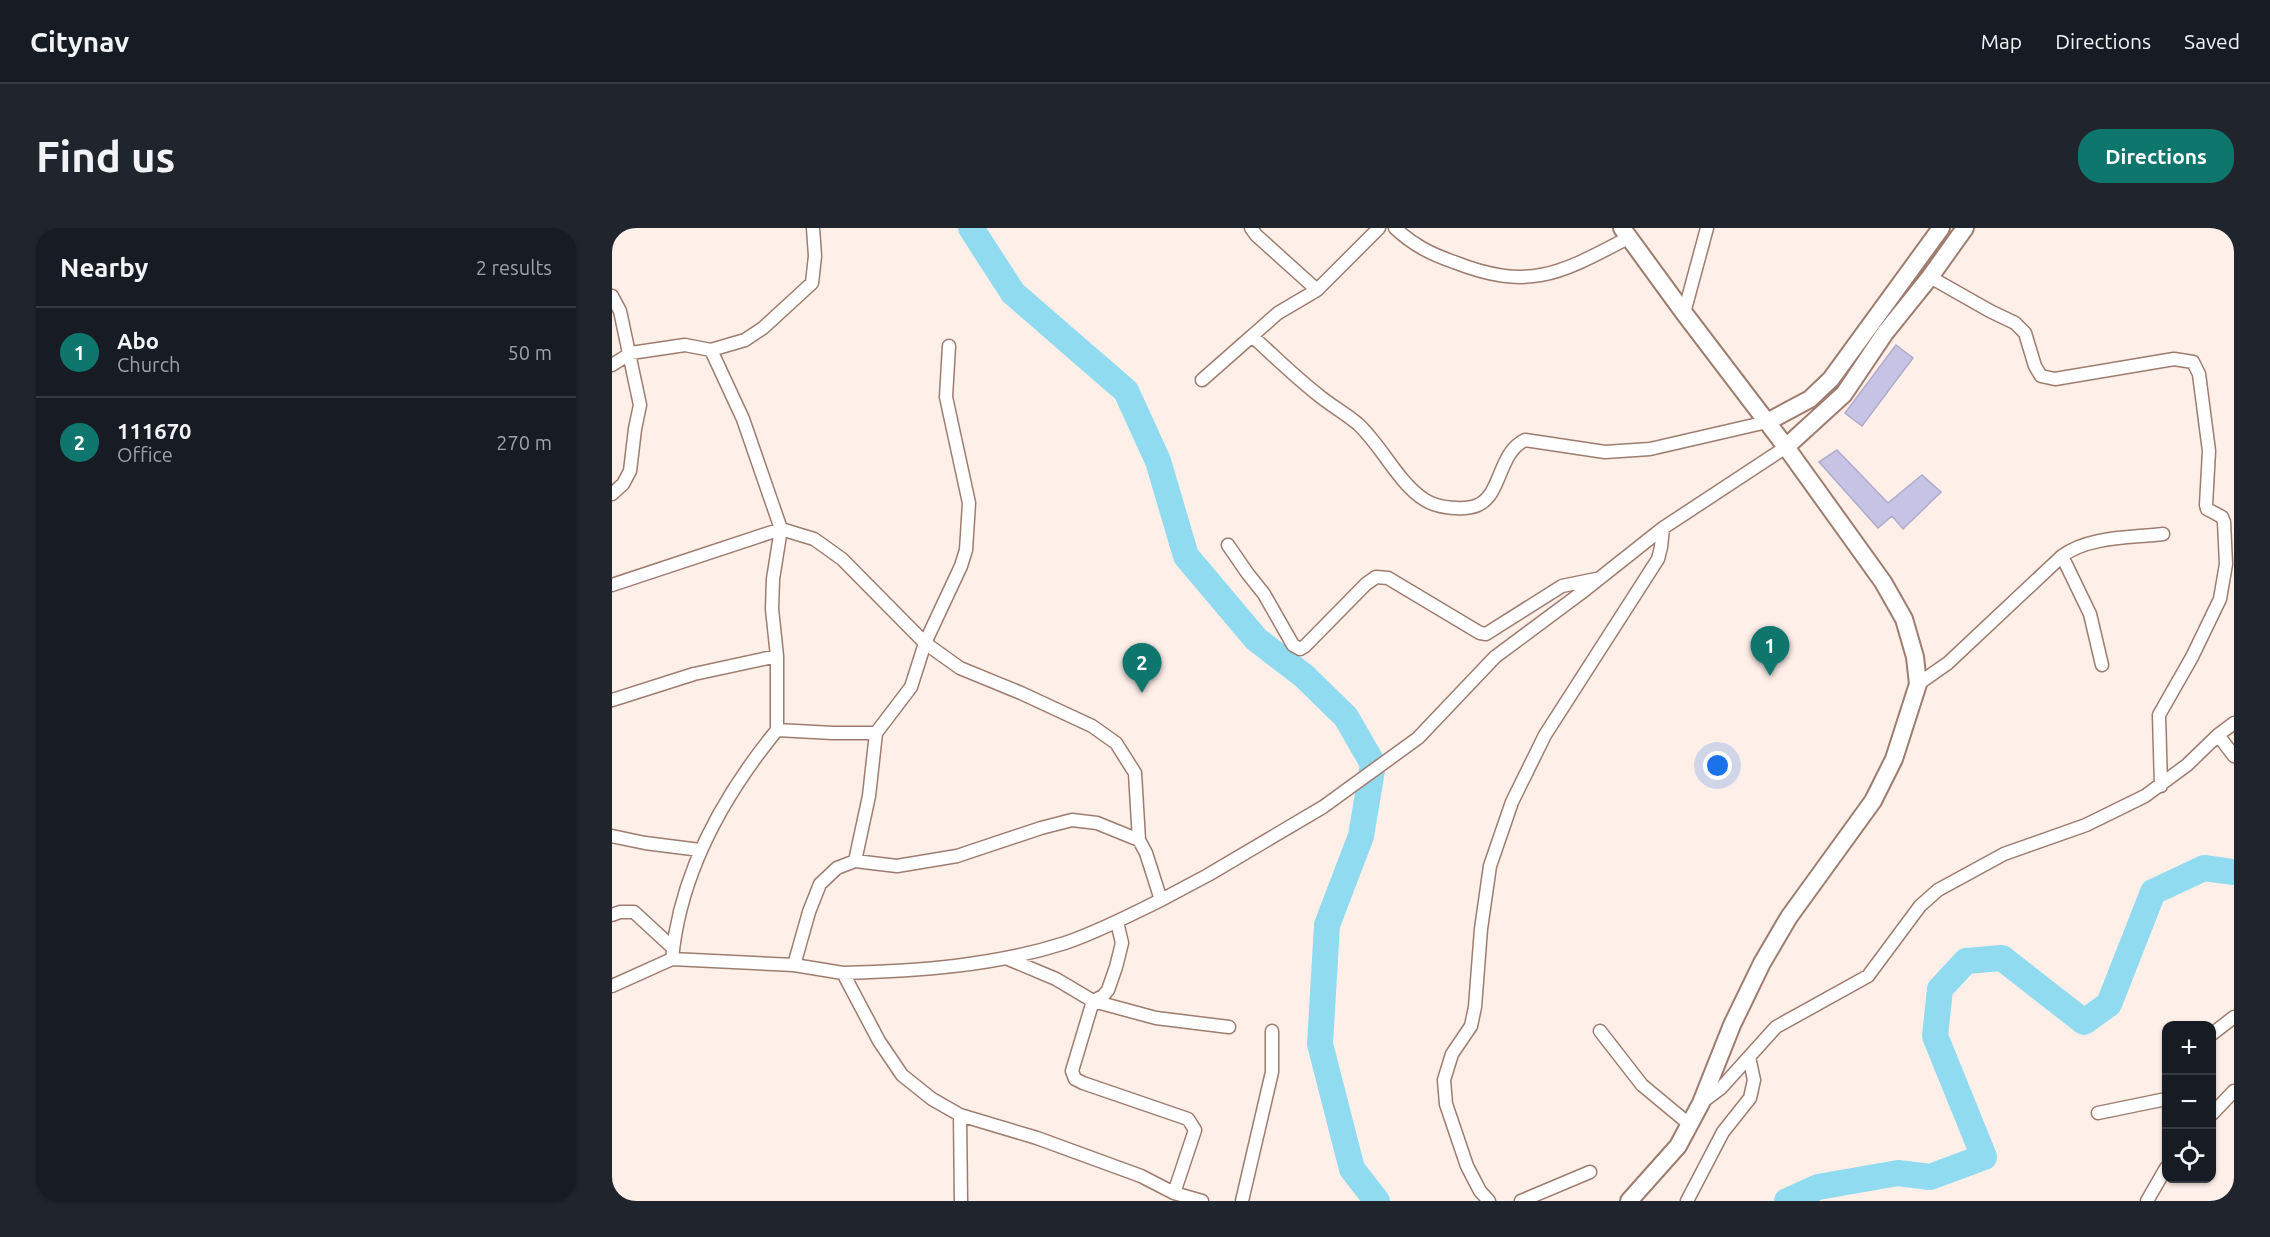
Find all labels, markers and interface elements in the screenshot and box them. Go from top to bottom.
text: Citynav [30,26,129,57]
text: Map [1981,29,2022,53]
text: Directions [2055,29,2151,53]
text: Saved [2184,29,2240,53]
button: Directions [2078,129,2234,183]
text: Find us [36,133,175,180]
text: Nearby [60,253,148,282]
text: 2 results [476,256,552,279]
text: Abo [117,328,159,353]
text: 1 [74,341,85,364]
text: 50 m [508,341,552,364]
text: Church [117,353,180,376]
text: 111670 [117,418,191,443]
text: 2 [74,431,85,454]
text: 270 m [496,431,552,454]
text: Office [117,443,173,466]
pin: 1 [1750,626,1790,676]
pin: 2 [1122,644,1162,693]
your location [1703,751,1732,780]
map controls [2162,1021,2216,1183]
button: + [2162,1021,2216,1075]
button: − [2162,1075,2216,1129]
button: locate [2162,1129,2216,1183]

